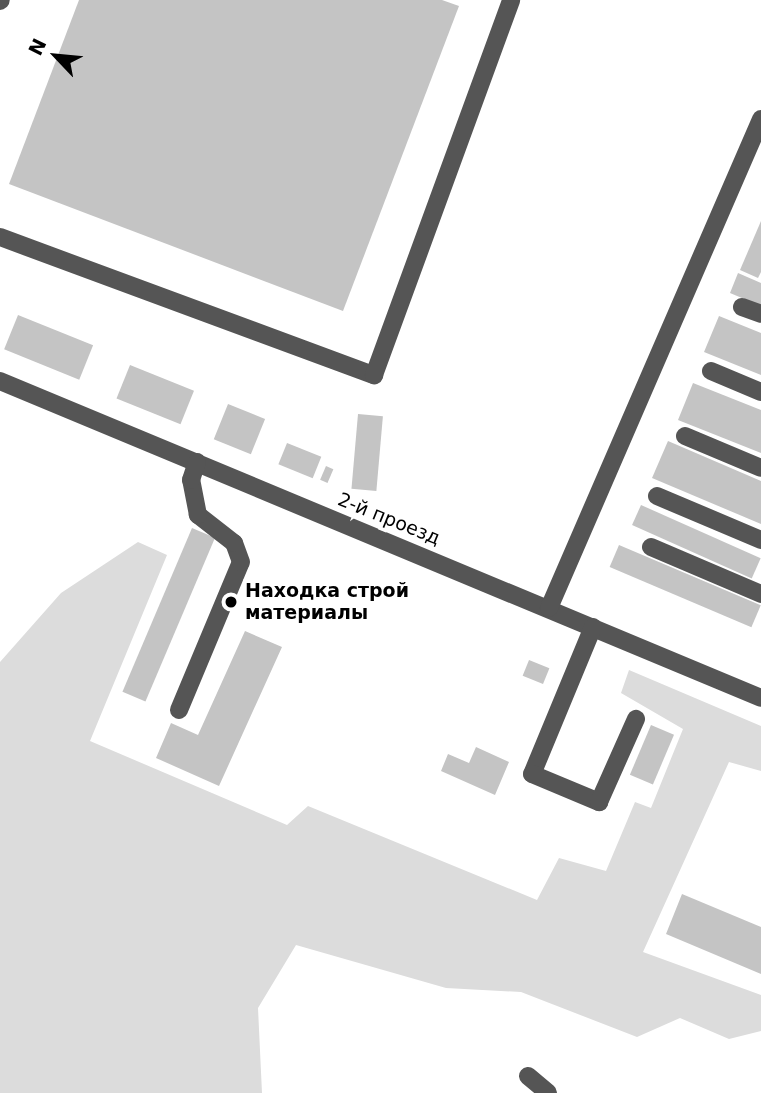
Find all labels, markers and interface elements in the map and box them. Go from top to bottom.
north arrow [21,21,91,91]
text: N [24,35,50,59]
street label: 2-й проезд [334,488,444,550]
place label: Находка строй материалы [245,580,409,624]
marker: Находка строй материалы [223,594,239,610]

